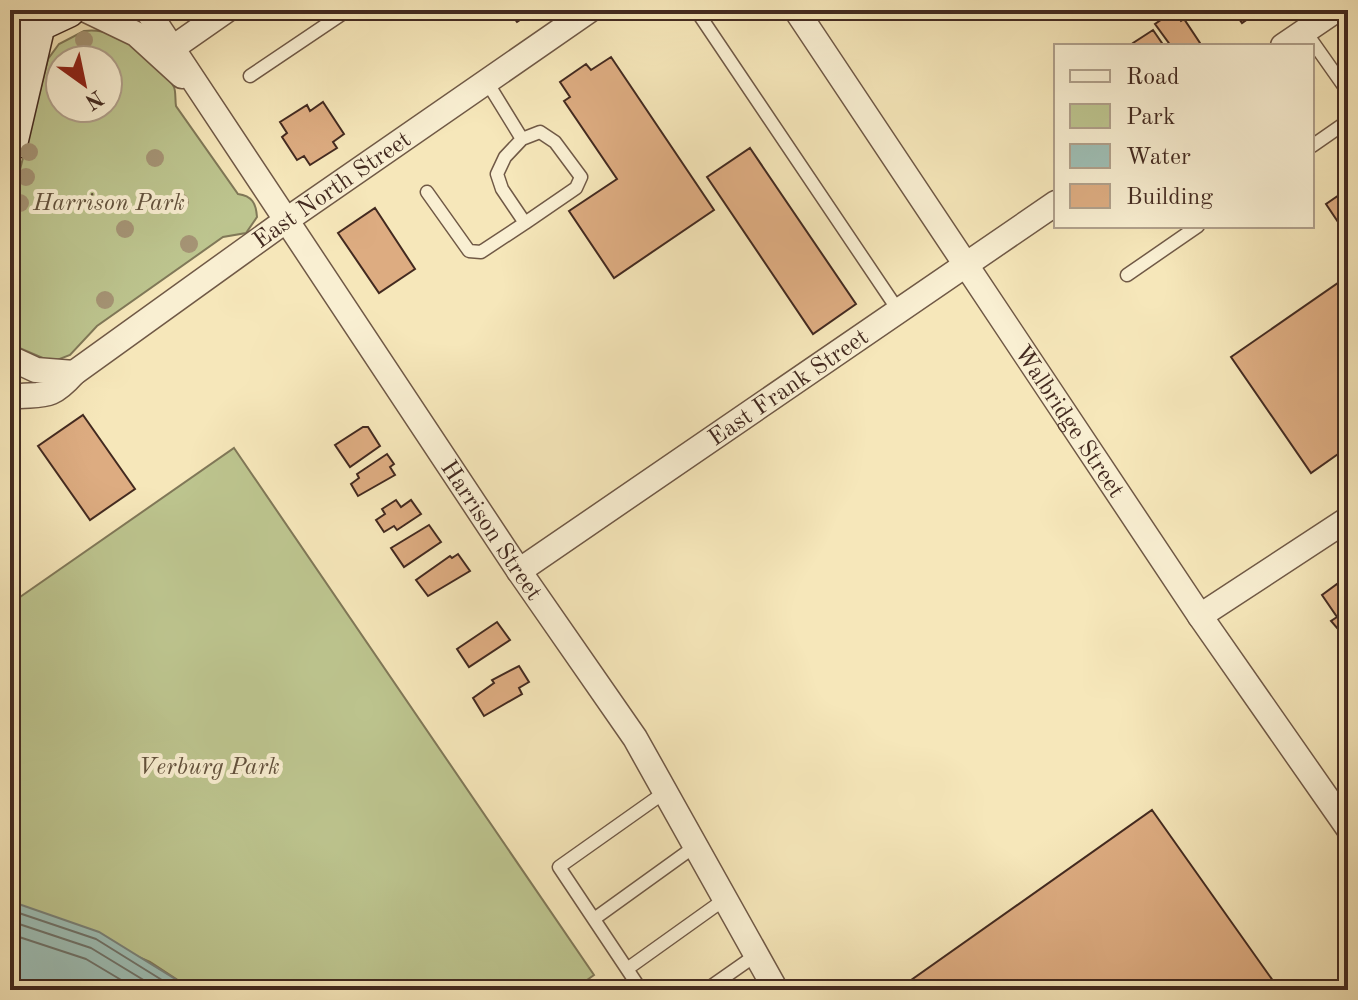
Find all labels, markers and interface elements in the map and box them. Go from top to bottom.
north arrow [44,44,124,124]
legend [1054,44,1314,228]
text: Road [1126,66,1179,90]
text: N [81,85,107,113]
text: Park [1126,106,1175,130]
street label: East North Street [249,128,416,254]
text: Water [1126,146,1191,170]
text: Building [1126,186,1213,210]
park label: Harrison Park [32,192,185,216]
street label: East Frank Street [705,325,873,451]
street label: Walbridge Street [1009,342,1128,503]
street label: Harrison Street [435,457,546,605]
park label: Verburg Park [138,756,280,780]

